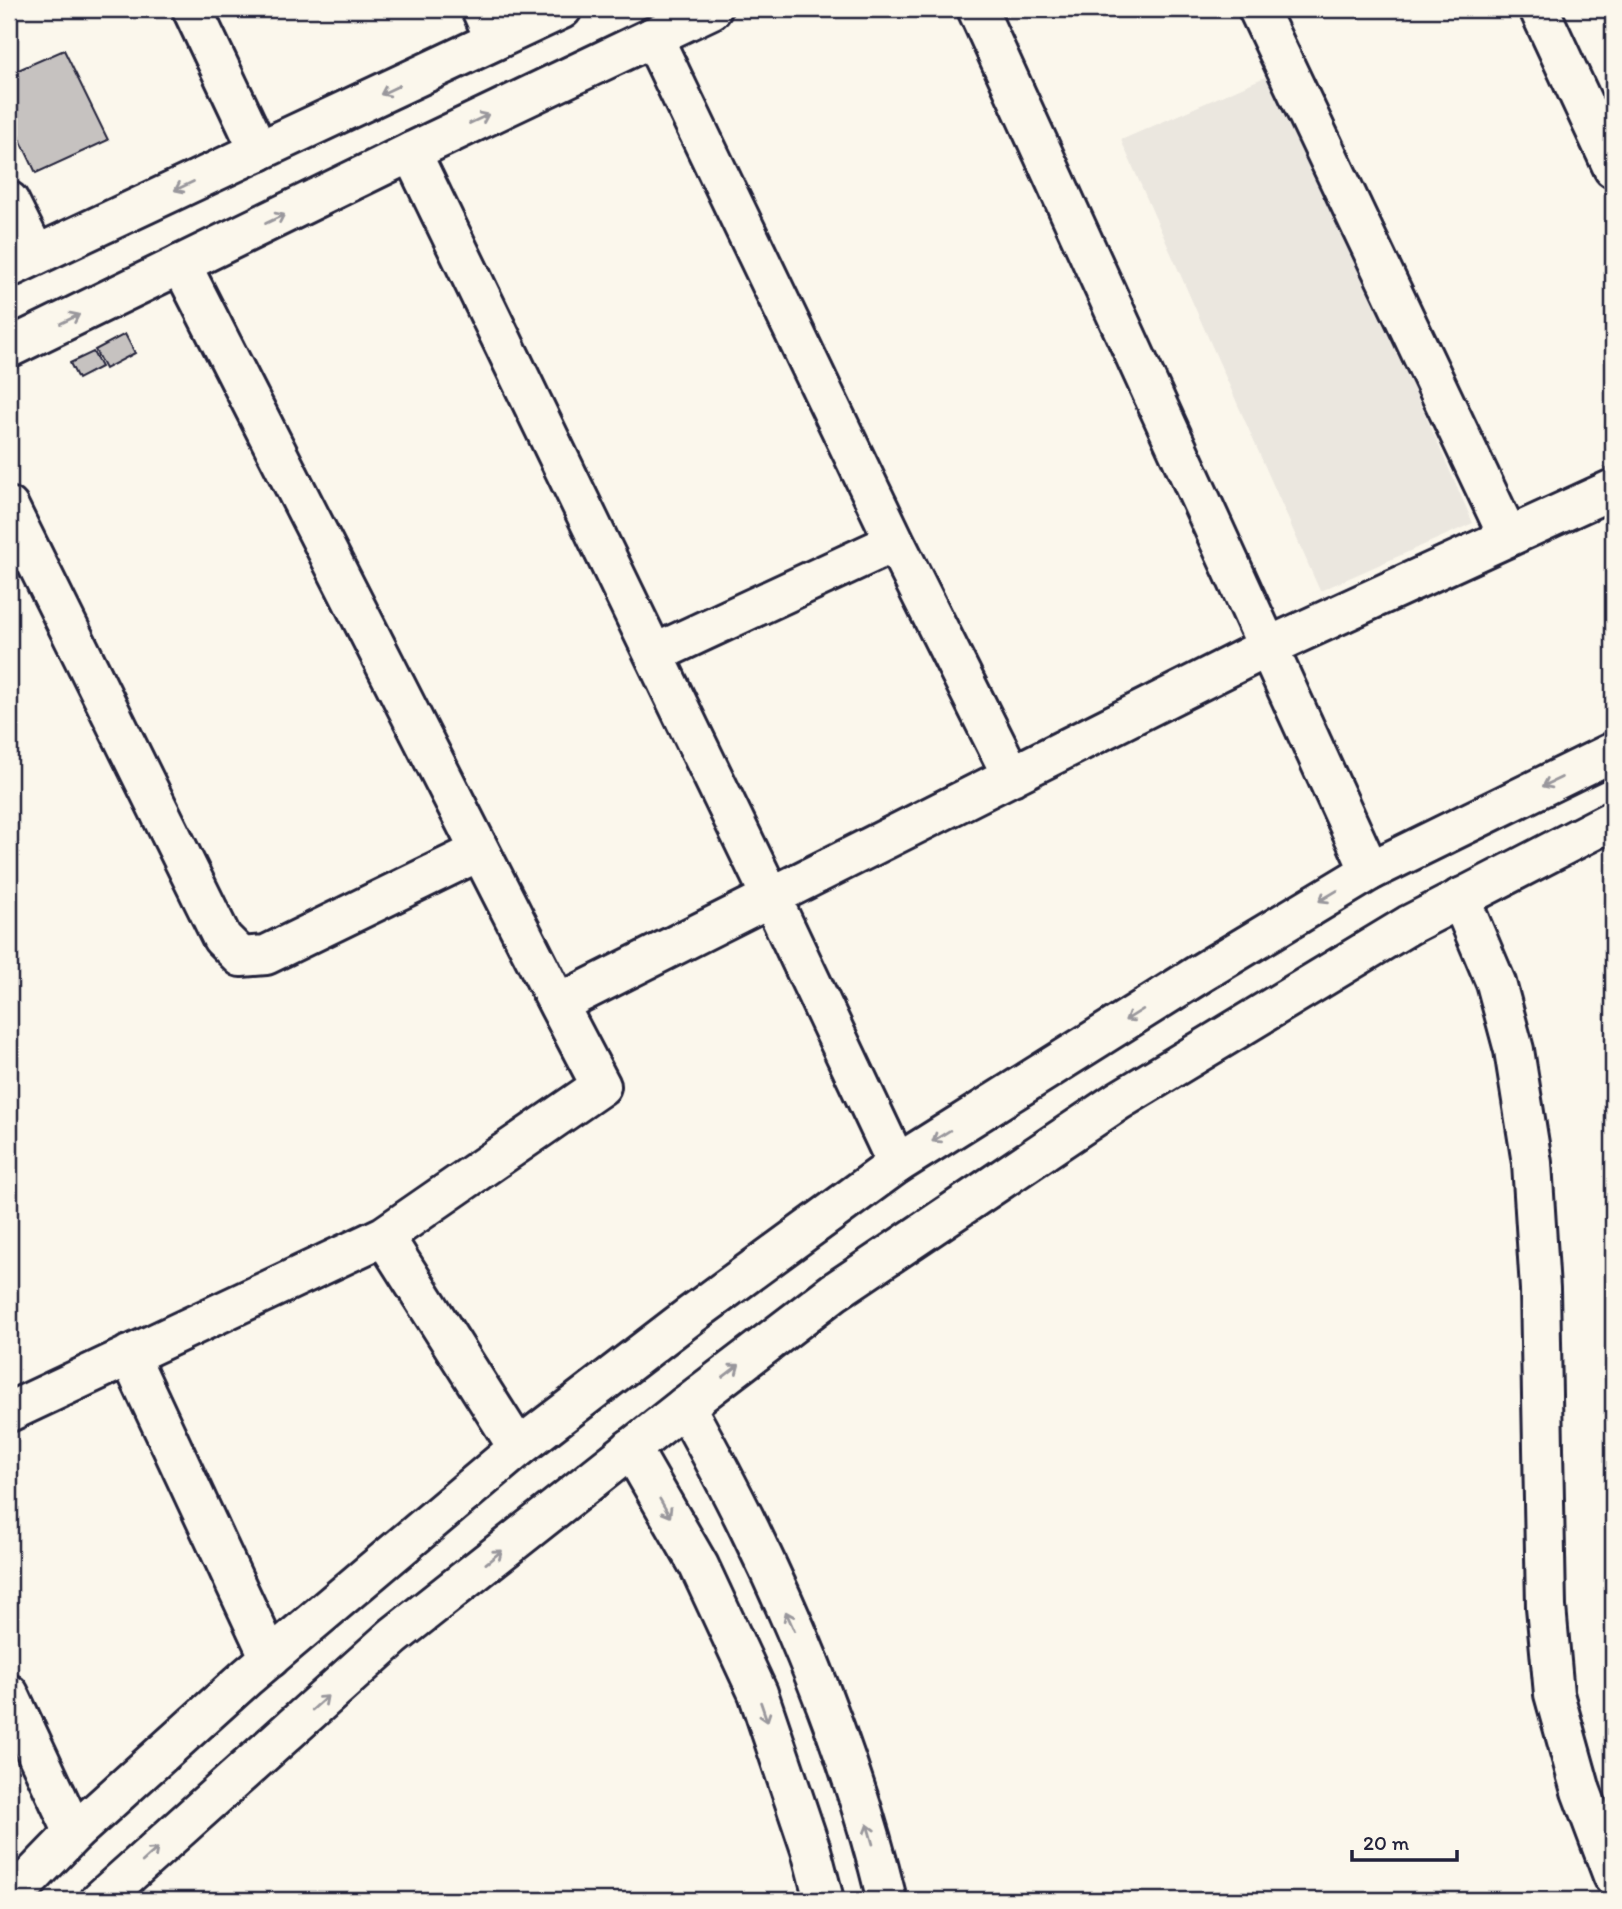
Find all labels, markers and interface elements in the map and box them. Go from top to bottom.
one-way arrow [380,83,401,97]
one-way arrow [468,112,489,126]
one-way arrow [174,180,195,193]
one-way arrow [264,211,285,225]
one-way arrow [59,311,80,325]
one-way arrow [1542,775,1563,789]
one-way arrow [1318,890,1338,904]
one-way arrow [1124,1009,1144,1023]
one-way arrow [932,1129,951,1144]
one-way arrow [721,1363,739,1378]
one-way arrow [658,1497,672,1517]
one-way arrow [484,1549,503,1564]
one-way arrow [783,1611,796,1632]
one-way arrow [311,1695,329,1711]
one-way arrow [759,1701,771,1723]
scale bar [1352,1818,1458,1862]
one-way arrow [863,1823,876,1845]
text: 20 m [1363,1830,1410,1855]
one-way arrow [141,1846,158,1863]

